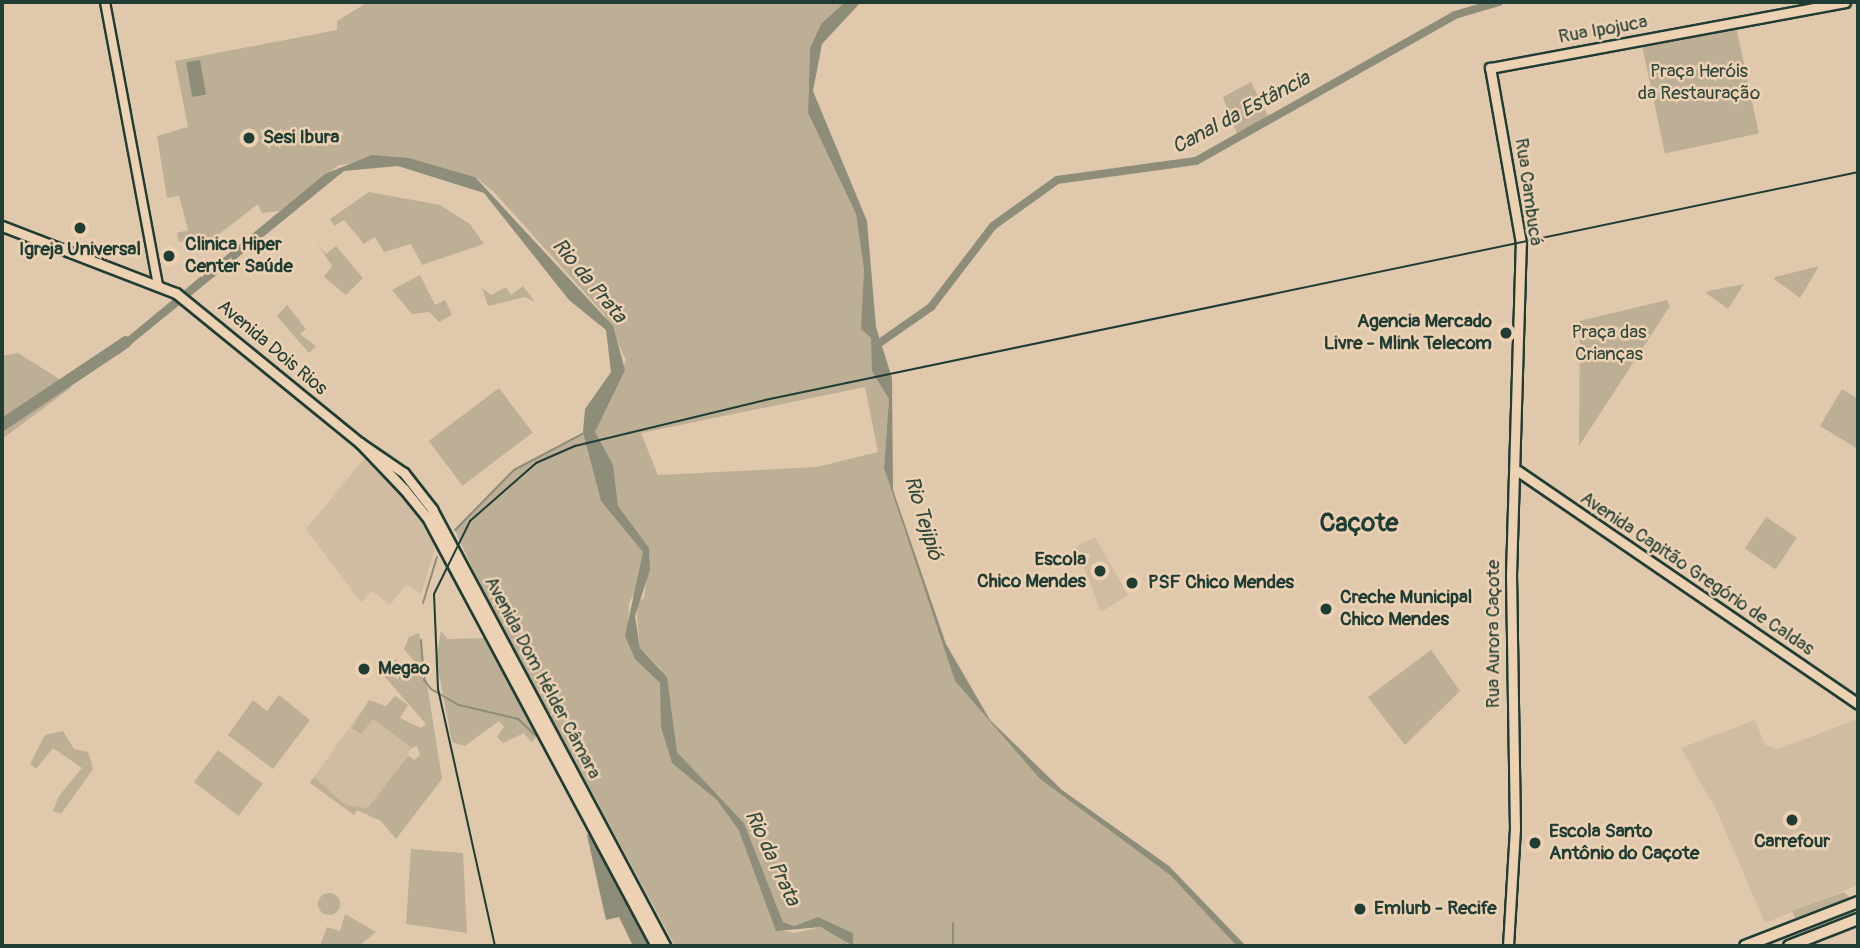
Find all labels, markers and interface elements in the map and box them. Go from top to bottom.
street label: Rua Ipojuca [1557,11,1649,49]
park label: Praça Heróis da Restauração [1638,61,1760,105]
water label: Canal da Estância [1168,66,1314,160]
place label: Sesi Ibura [263,127,339,149]
marker: Sesi Ibura [241,130,257,146]
street label: Rua Cambucá [1509,137,1547,247]
marker: Igreja Universal [72,220,88,236]
place label: Clinica Hiper Center Saúde [185,234,293,278]
water label: Rio da Prata [546,234,632,328]
place label: Igreja Universal [19,239,141,261]
marker: Clinica Hiper Center Saúde [159,246,179,266]
street label: Avenida Dois Rios [212,295,332,401]
place label: Agencia Mercado Livre - Mlink Telecom [1324,311,1492,355]
park label: Praça das Crianças [1571,322,1647,366]
marker: Agencia Mercado Livre - Mlink Telecom [1498,325,1514,341]
water label: Rio Tejipió [898,473,948,563]
street label: Avenida Capitão Gregório de Caldas [1576,487,1818,661]
district label: Caçote [1320,508,1398,540]
place label: Escola Chico Mendes [977,549,1086,593]
street label: Rua Aurora Caçote [1483,560,1505,708]
marker: Escola Chico Mendes [1092,563,1108,579]
place label: PSF Chico Mendes [1148,572,1294,594]
street label: Avenida Dom Hélder Câmara [479,573,605,783]
marker: PSF Chico Mendes [1122,573,1142,593]
place label: Creche Municipal Chico Mendes [1340,587,1472,631]
marker: Creche Municipal Chico Mendes [1318,601,1334,617]
place label: Megao [378,658,430,680]
marker: Megao [356,661,372,677]
water label: Rio da Prata [739,806,805,910]
marker: Carrefour [1784,812,1800,828]
place label: Escola Santo Antônio do Caçote [1549,821,1699,865]
place label: Carrefour [1754,831,1830,853]
marker: Escola Santo Antônio do Caçote [1527,835,1543,851]
place label: Emlurb - Recife [1374,898,1497,920]
marker: Emlurb - Recife [1352,901,1368,917]

